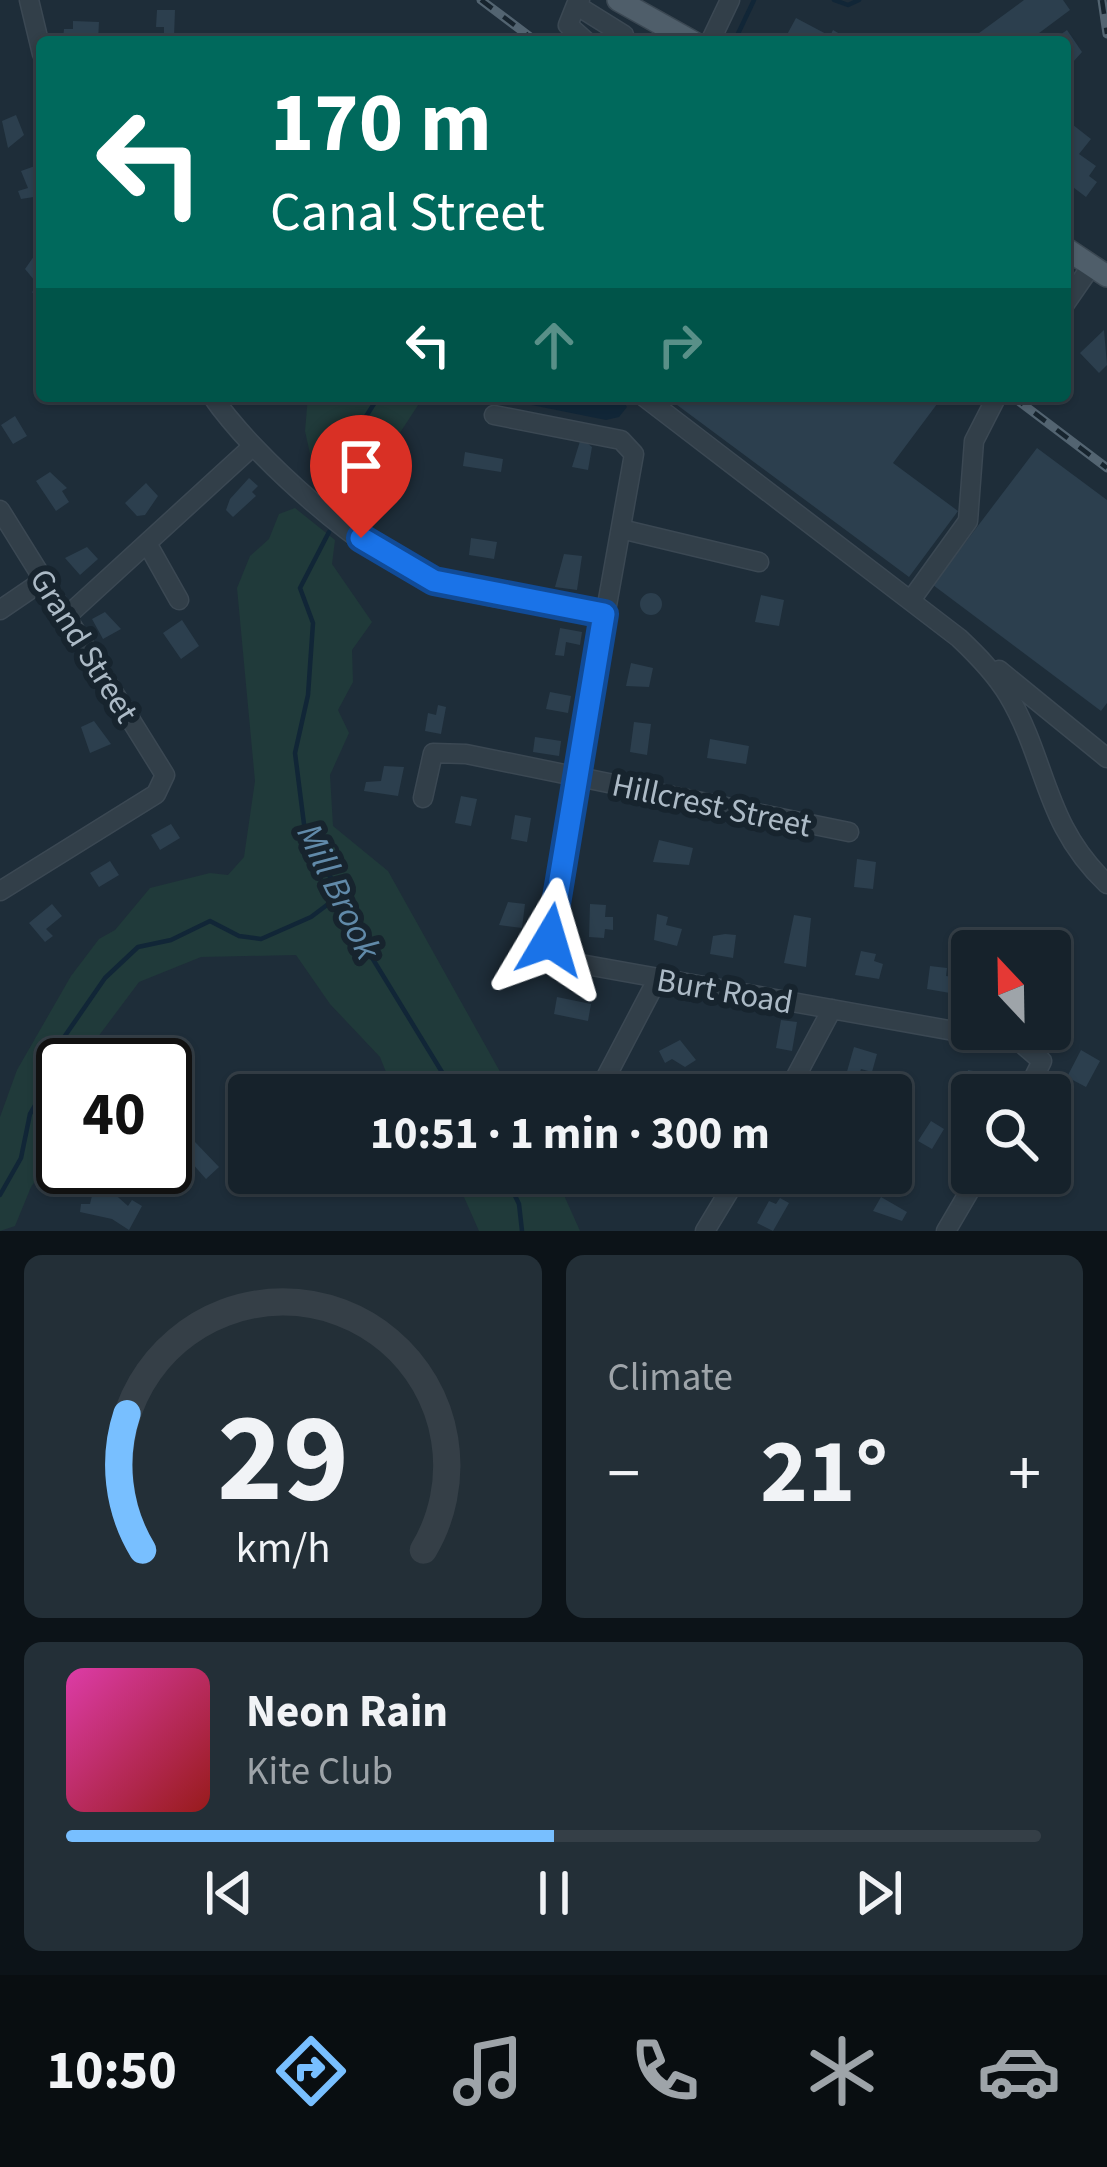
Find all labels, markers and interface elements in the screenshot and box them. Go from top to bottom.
text: 170 m [270,64,492,184]
icon: left [72,84,228,240]
text: Canal Street [270,175,545,252]
icon: left [395,312,461,378]
icon: ahead [521,312,587,378]
icon: right [647,312,713,378]
pin [310,415,412,538]
icon: arrive [328,433,394,499]
street label: Grand Street [18,560,150,732]
street label: Hillcrest Street [608,761,816,850]
water label: Mill Brook [284,815,394,969]
position arrow [487,877,613,1003]
north arrow [951,930,1071,1050]
map controls [951,930,1071,1194]
street label: Burt Road [653,956,796,1027]
speed limit sign: 40 [36,1038,192,1194]
button: search [951,1074,1071,1194]
text: 10:51 · 1 min · 300 m [370,1102,770,1166]
text: Climate [608,1350,733,1406]
text: 29 [217,1371,349,1549]
text: 21° [760,1409,888,1537]
text: − [608,1427,640,1521]
text: + [1008,1427,1041,1521]
text: km/h [235,1517,330,1578]
text: Neon Rain [246,1680,448,1744]
text: Kite Club [246,1744,393,1800]
icon: previous [196,1860,262,1926]
icon: pause [521,1860,587,1926]
icon: next [846,1860,912,1926]
icon: directions [269,2029,353,2113]
icon: music [446,2029,530,2113]
icon: phone [623,2029,707,2113]
icon: climate [800,2029,884,2113]
icon: car [977,2029,1061,2113]
text: 10:50 [46,2033,177,2110]

